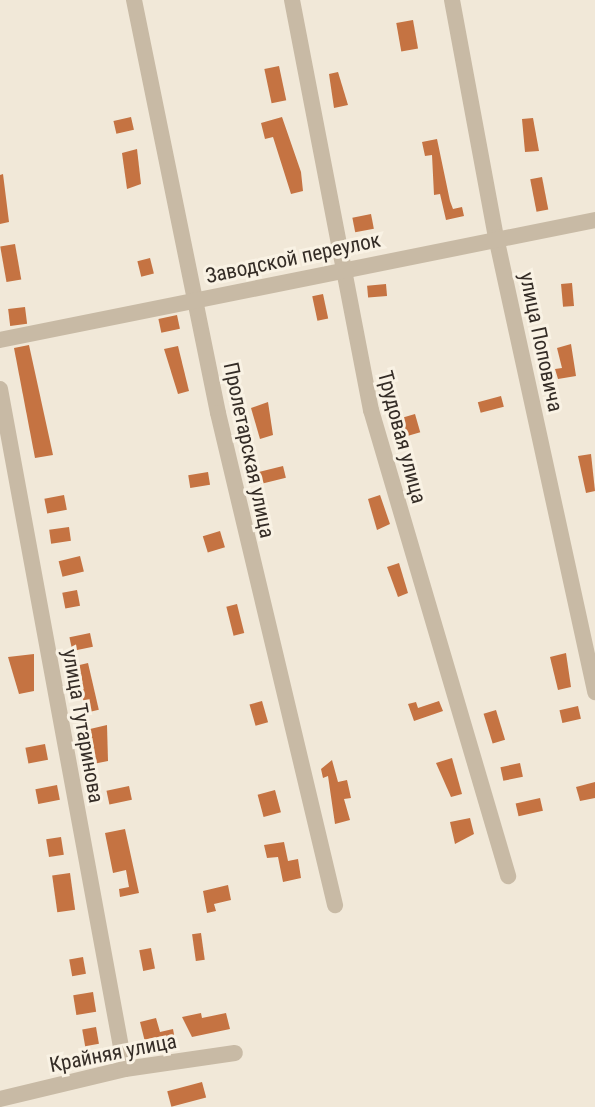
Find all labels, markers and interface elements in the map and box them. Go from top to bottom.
street label: Заводской переулок [203,227,383,289]
street label: улица Поповича [514,270,568,414]
street label: Пролетарская улица [218,360,280,540]
street label: Трудовая улица [372,368,432,506]
street label: улица Тутаринова [57,647,109,805]
street label: Крайняя улица [47,1028,179,1078]

